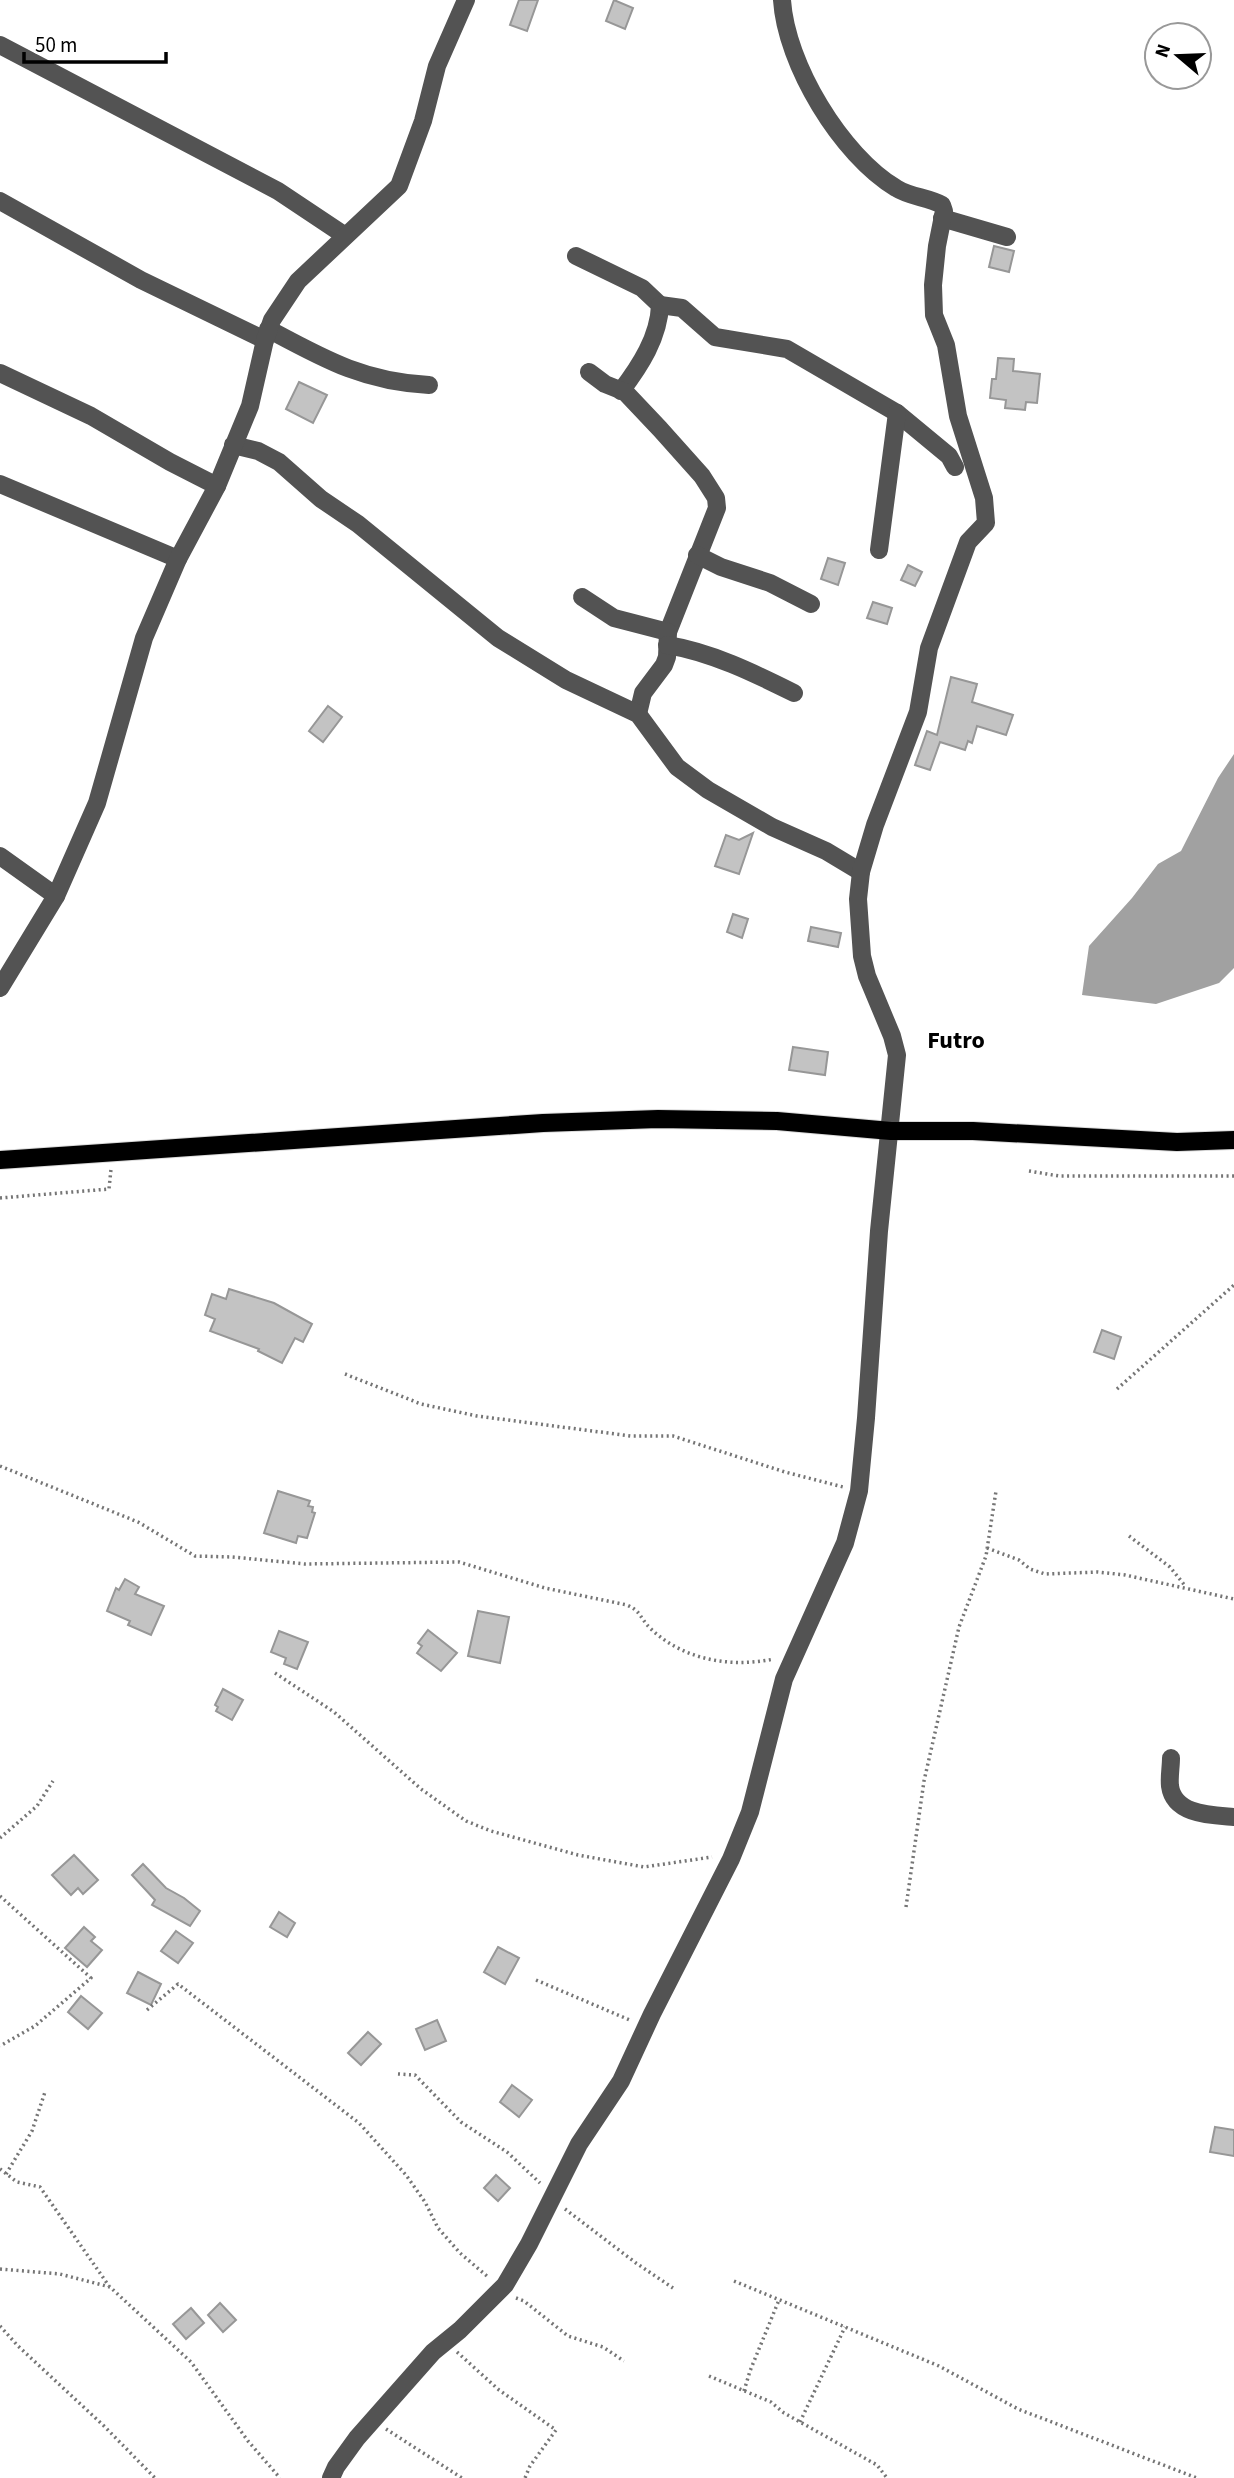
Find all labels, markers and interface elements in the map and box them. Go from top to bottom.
scale bar [24,21,166,65]
north arrow [1143,21,1213,91]
text: 50 m [35,30,77,60]
text: N [1149,41,1178,61]
district label: Futro [927,1023,985,1058]

